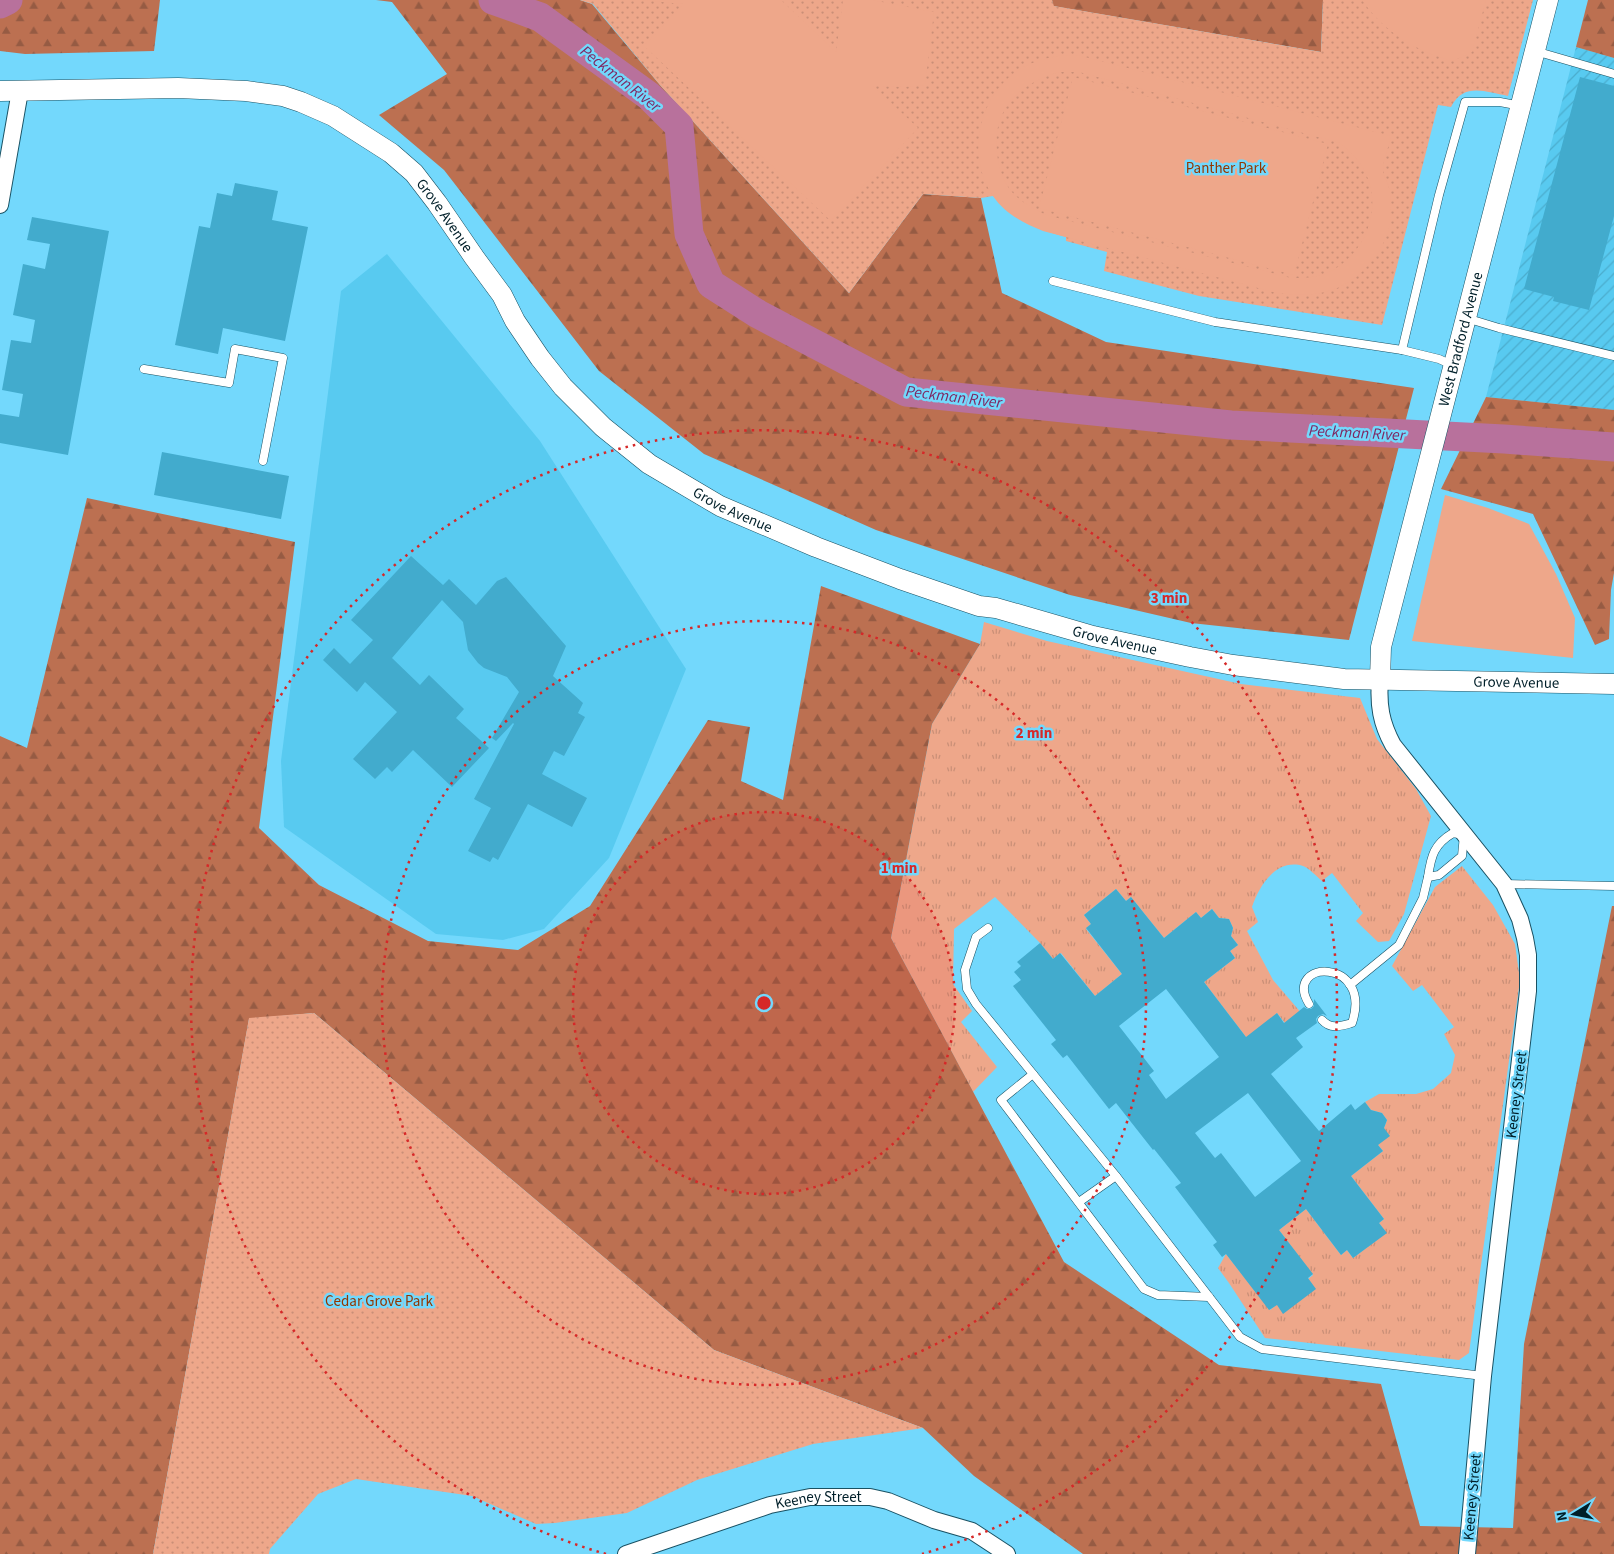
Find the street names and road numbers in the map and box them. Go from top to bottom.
street label: Grove Avenue [411,174,478,257]
street label: West Bradford Avenue [1434,270,1488,409]
street label: Grove Avenue [689,482,776,538]
street label: Grove Avenue [1070,621,1159,661]
street label: Grove Avenue [1473,671,1560,694]
street label: Keeney Street [1501,1051,1532,1139]
street label: Keeney Street [1458,1453,1487,1541]
street label: Keeney Street [773,1487,862,1515]

